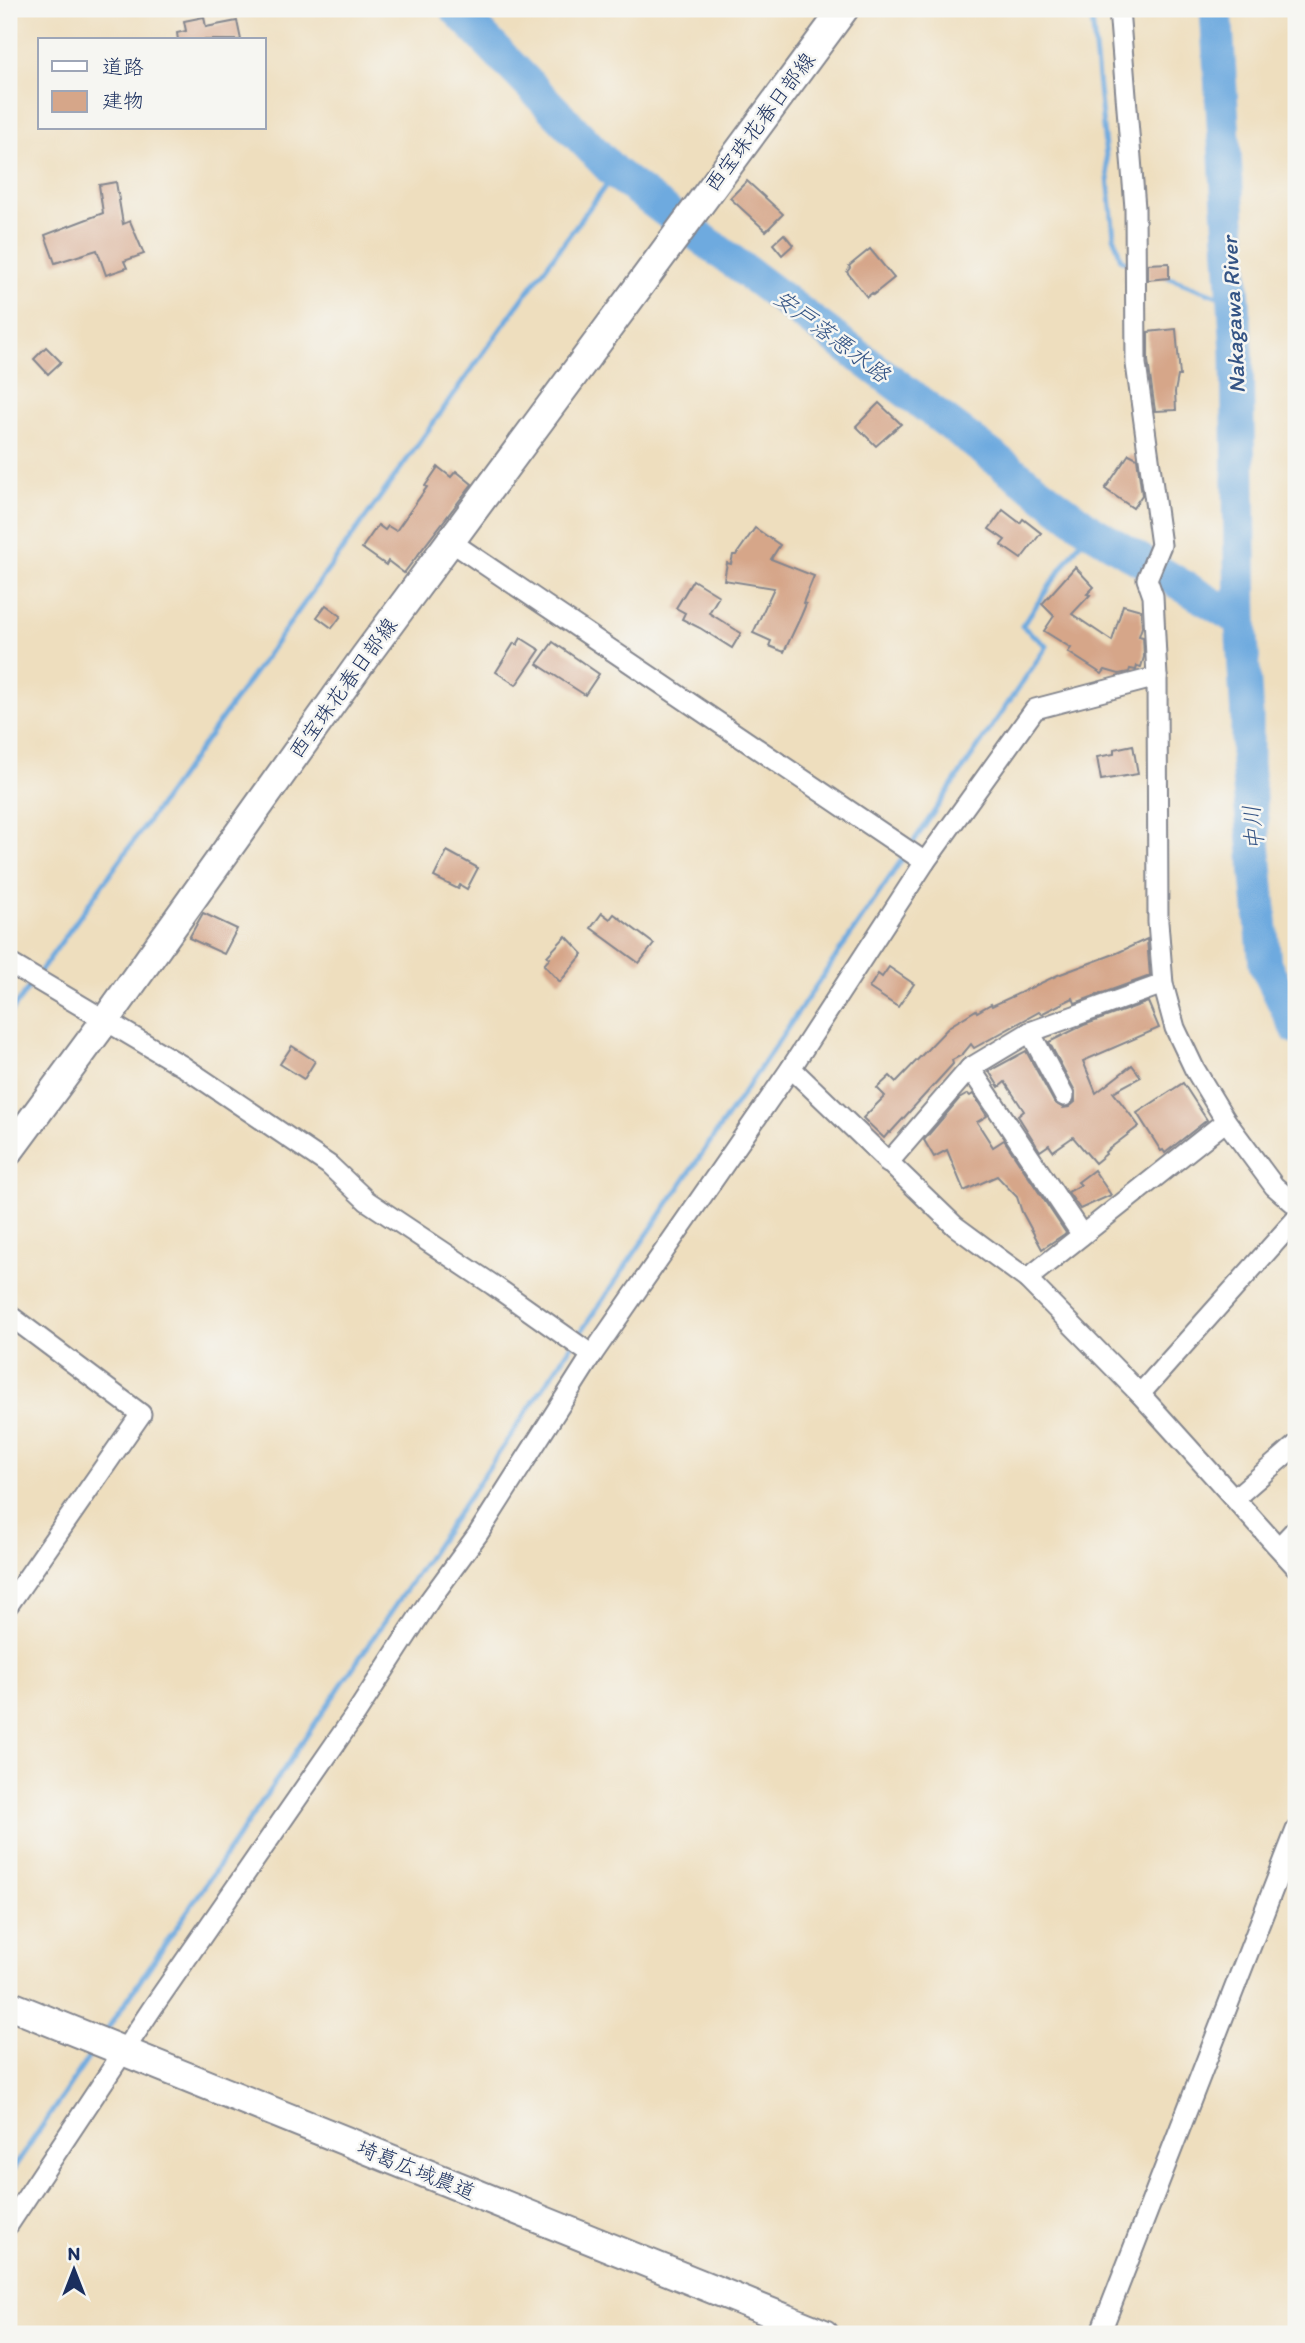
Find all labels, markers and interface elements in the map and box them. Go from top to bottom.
legend [38,38,266,130]
street label: 西宝珠花春日部線 [699,47,820,196]
text: 道路 [102,54,144,79]
text: 建物 [102,88,144,113]
water label: Nakagawa River [1215,233,1251,394]
water label: 安戸落悪水路 [768,283,897,390]
street label: 西宝珠花春日部線 [283,612,402,763]
water label: 中川 [1237,804,1269,852]
street label: 埼葛広域農道 [353,2134,479,2205]
north arrow [38,2234,108,2304]
text: N [68,2242,80,2265]

